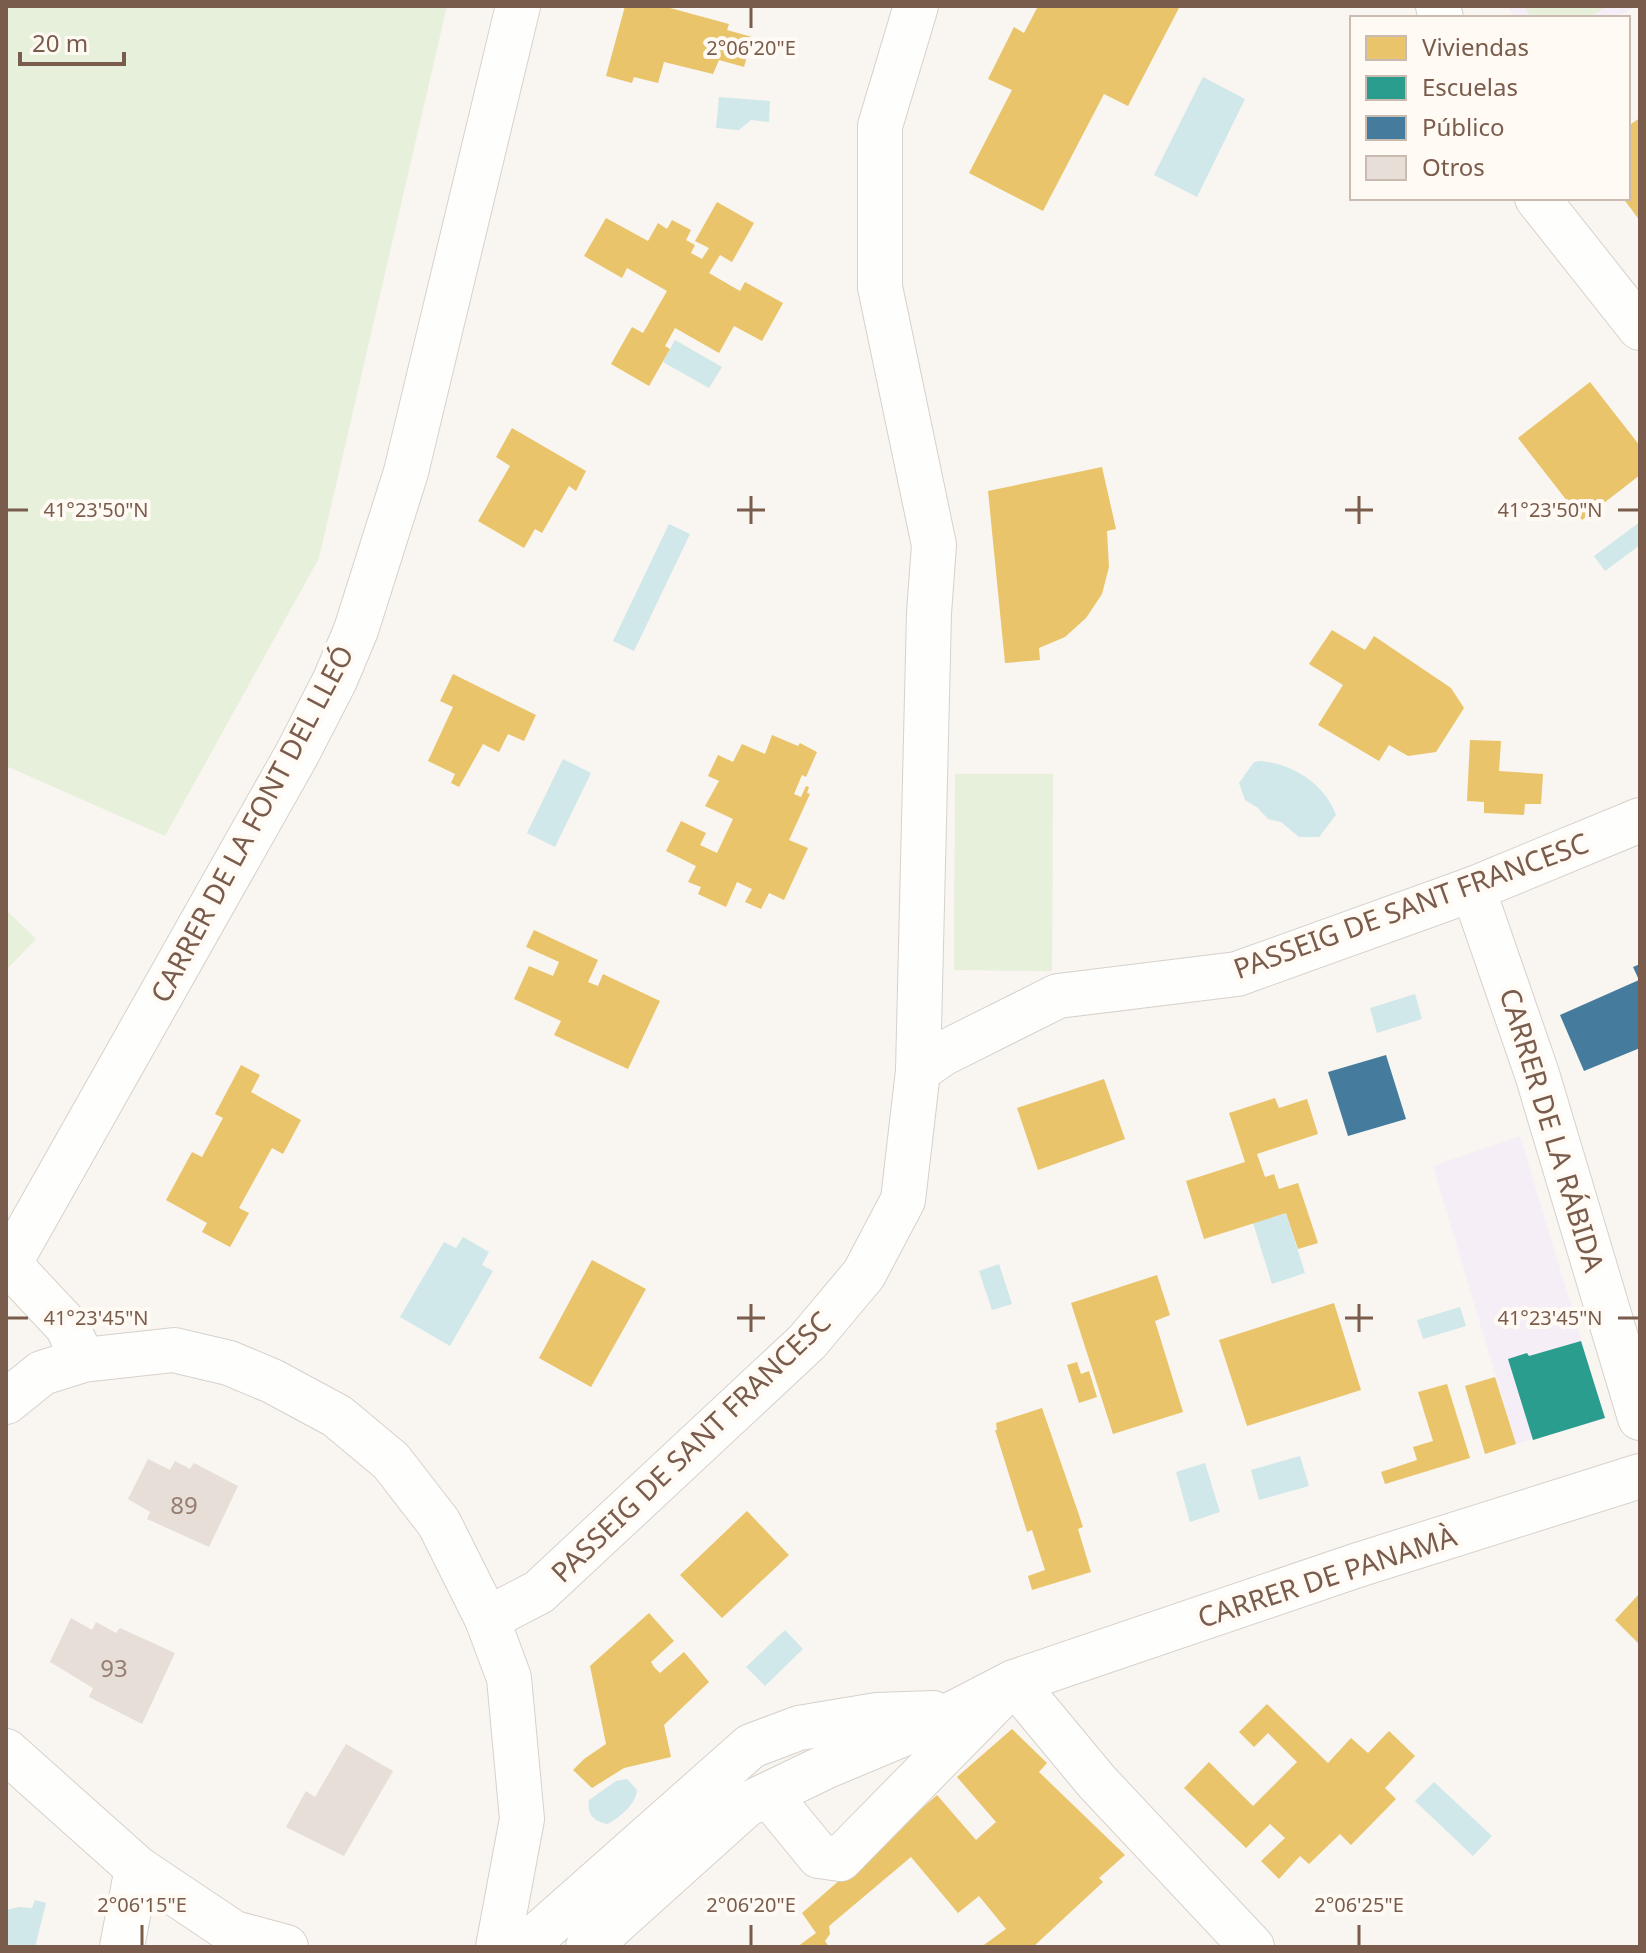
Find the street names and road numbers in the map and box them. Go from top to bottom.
street label: CARRER DE LA FONT DEL LLEÓ [141,638,362,1009]
street label: PASSEIG DE SANT FRANCESC [1228,823,1593,987]
street label: CARRER DE LA RÁBIDA [1492,983,1614,1276]
street label: PASSEIG DE SANT FRANCESC [542,1302,838,1590]
street label: CARRER DE PANAMÀ [1192,1516,1461,1636]

